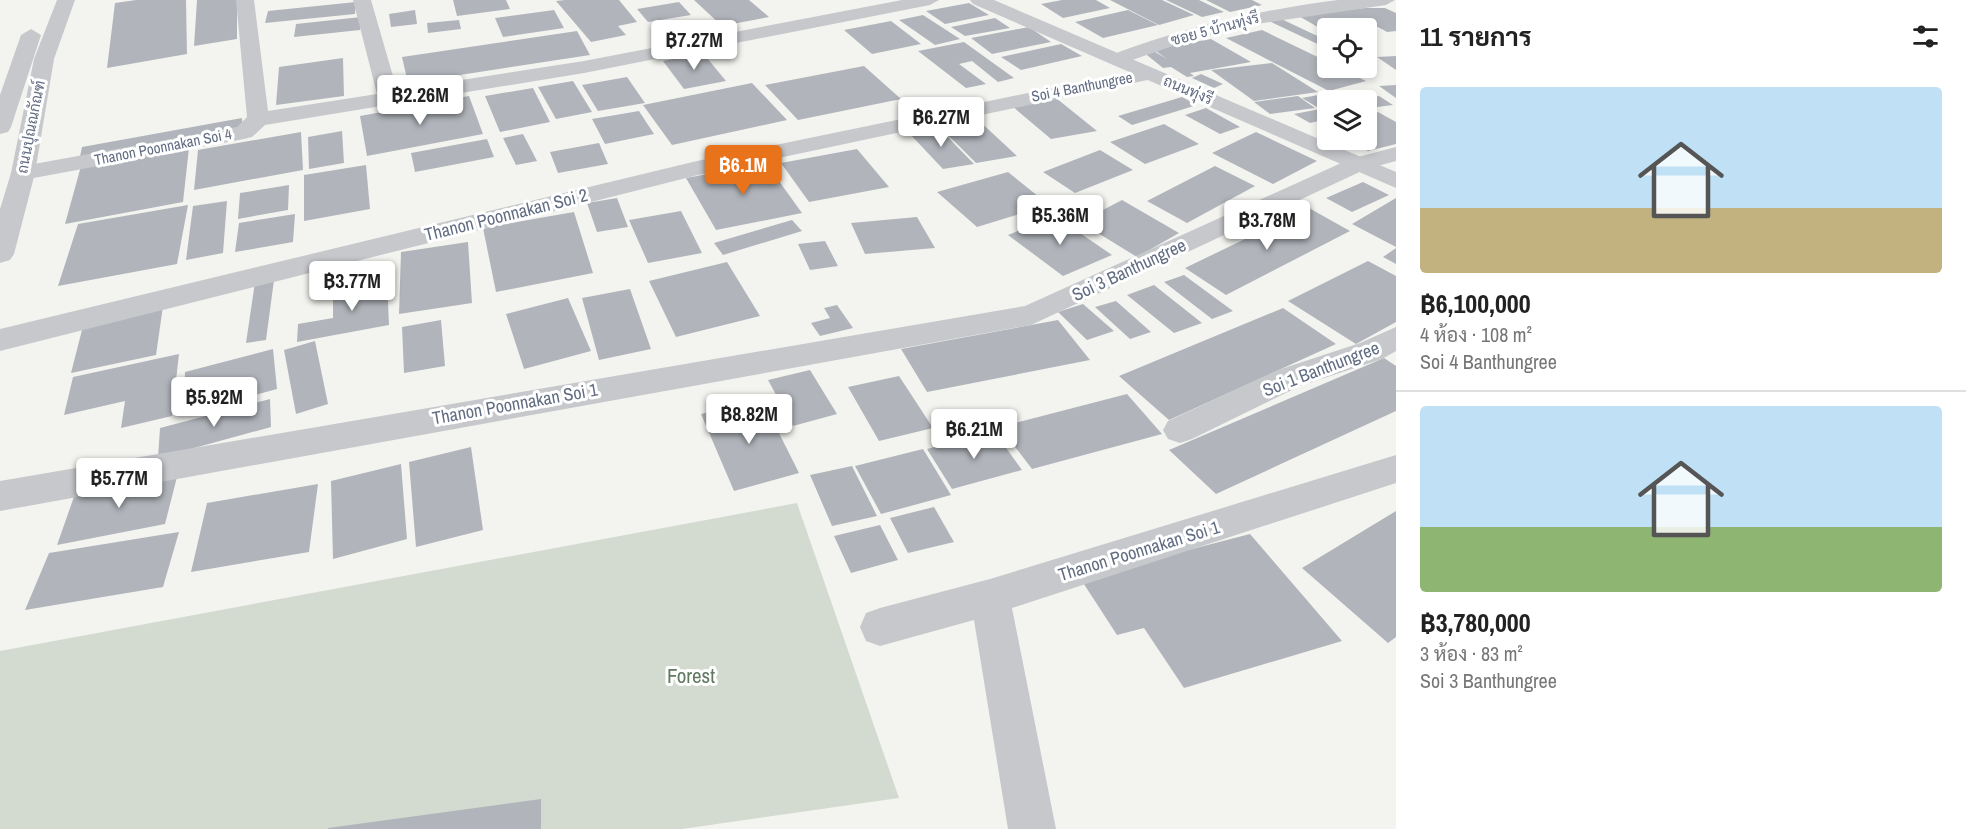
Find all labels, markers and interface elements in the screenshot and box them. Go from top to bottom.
street label: ซอย 5 บ้านทุ่งรี [1168,7,1262,51]
map controls [1317,18,1377,150]
button: locate [1317,18,1377,78]
text: 11 รายการ [1420,19,1532,54]
pin: ฿7.27M [645,20,743,71]
icon: filters [1909,20,1942,53]
text: ฿7.27M [665,26,723,53]
street label: Soi 4 Banthungree [1030,66,1134,107]
street label: ถนนทุ่งรี [1160,70,1216,110]
pin: ฿2.26M [371,75,469,126]
street label: ถนนปุณณกัณฑ์ [11,79,51,175]
text: ฿2.26M [391,81,449,108]
button: layers [1317,90,1377,150]
pin: ฿6.27M [892,97,990,148]
text: ฿6.27M [912,103,970,130]
street label: Thanon Poonnakan Soi 4 [92,123,234,170]
icon: home [1627,126,1735,234]
pin: ฿6.1M [701,145,785,196]
text: ฿6.1M [719,151,767,178]
street label: Thanon Poonnakan Soi 2 [422,182,590,247]
pin: ฿5.36M [1011,195,1109,246]
pin: ฿3.78M [1218,200,1316,251]
text: ฿5.36M [1031,201,1089,228]
text: ฿3.78M [1238,206,1296,233]
street label: Soi 3 Banthungree [1068,232,1190,307]
pin: ฿3.77M [303,261,401,312]
text: ฿3.77M [323,267,381,294]
text: ฿6,100,000 [1420,286,1531,321]
text: 4 ห้อง · 108 m² [1420,321,1532,348]
street label: Soi 1 Banthungree [1259,335,1383,402]
text: Soi 4 Banthungree [1420,348,1557,375]
pin: ฿5.92M [165,377,263,428]
street label: Thanon Poonnakan Soi 1 [430,377,600,430]
text: ฿5.92M [185,383,243,410]
pin: ฿8.82M [700,394,798,445]
text: ฿8.82M [720,400,778,427]
pin: ฿6.21M [925,409,1023,460]
text: ฿6.21M [945,415,1003,442]
icon: home [1627,445,1735,553]
pin: ฿5.77M [70,458,168,509]
text: ฿5.77M [90,464,148,491]
street label: Thanon Poonnakan Soi 1 [1055,514,1223,587]
text: ฿3,780,000 [1420,605,1531,640]
text: 3 ห้อง · 83 m² [1420,640,1523,667]
park label: Forest [667,661,715,690]
text: Soi 3 Banthungree [1420,667,1557,694]

